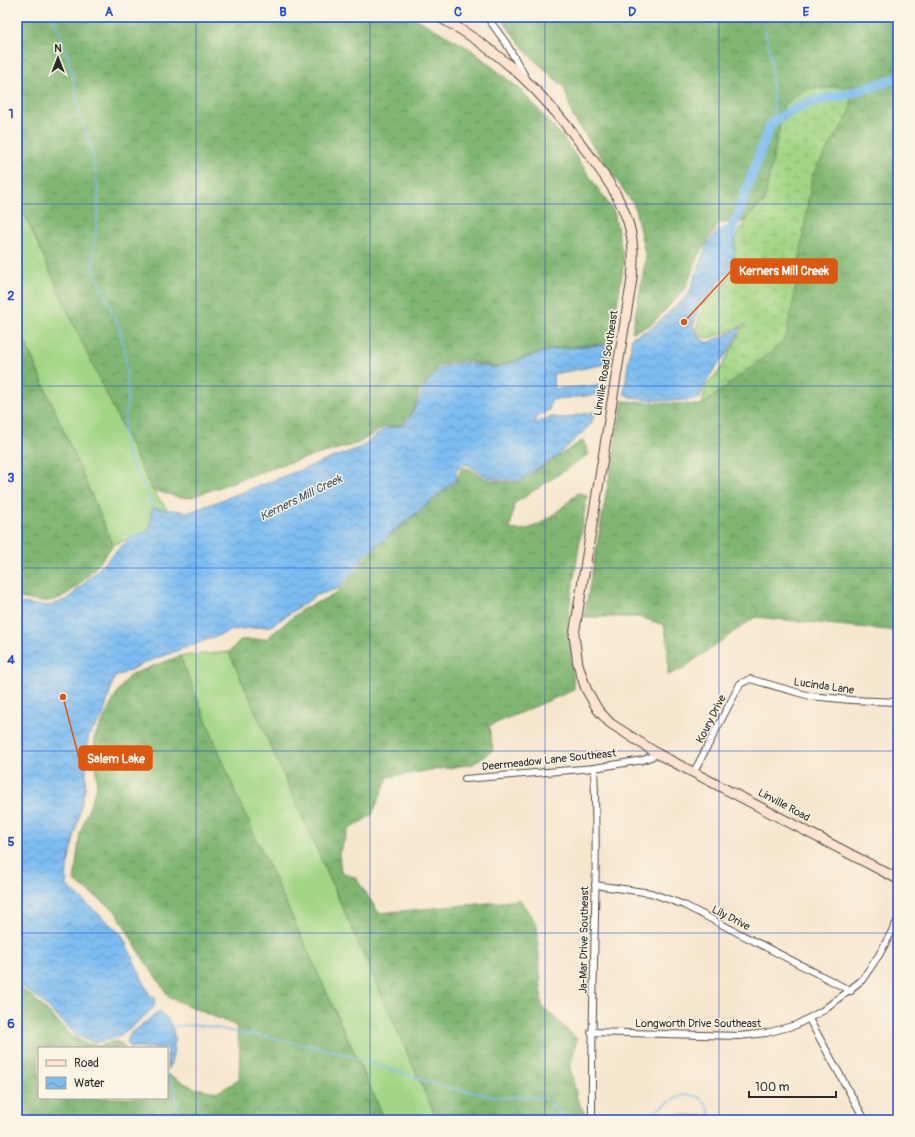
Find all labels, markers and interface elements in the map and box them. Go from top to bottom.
text: A [105,4,114,20]
text: B [279,4,287,20]
text: C [454,4,462,20]
text: D [628,4,636,20]
text: E [803,4,810,20]
north arrow [38,38,78,78]
text: N [54,42,62,55]
text: 1 [8,106,14,122]
callout: Kerners Mill Creek [731,259,837,283]
text: Kerners Mill Creek [739,264,830,279]
text: 2 [7,288,15,304]
street label: Linville Road Southeast [591,309,621,417]
text: 3 [7,470,15,486]
water label: Kerners Mill Creek [257,471,346,524]
text: 4 [7,652,15,668]
street label: Lucinda Lane [793,675,856,697]
street label: Koury Drive [693,692,729,745]
callout: Salem Lake [79,746,152,770]
street label: Deermeadow Lane Southeast [481,746,617,774]
text: Salem Lake [87,752,146,767]
street label: Linville Road [756,786,812,824]
text: 5 [7,834,15,850]
street label: Ja-Mar Drive Southeast [577,886,591,994]
street label: Lily Drive [710,903,753,933]
text: 6 [7,1016,15,1032]
street label: Longworth Drive Southeast [635,1017,762,1030]
legend [38,1047,168,1099]
text: Road [74,1056,99,1071]
scale bar [749,1073,836,1099]
text: Water [74,1076,105,1091]
text: 100 m [755,1080,790,1095]

